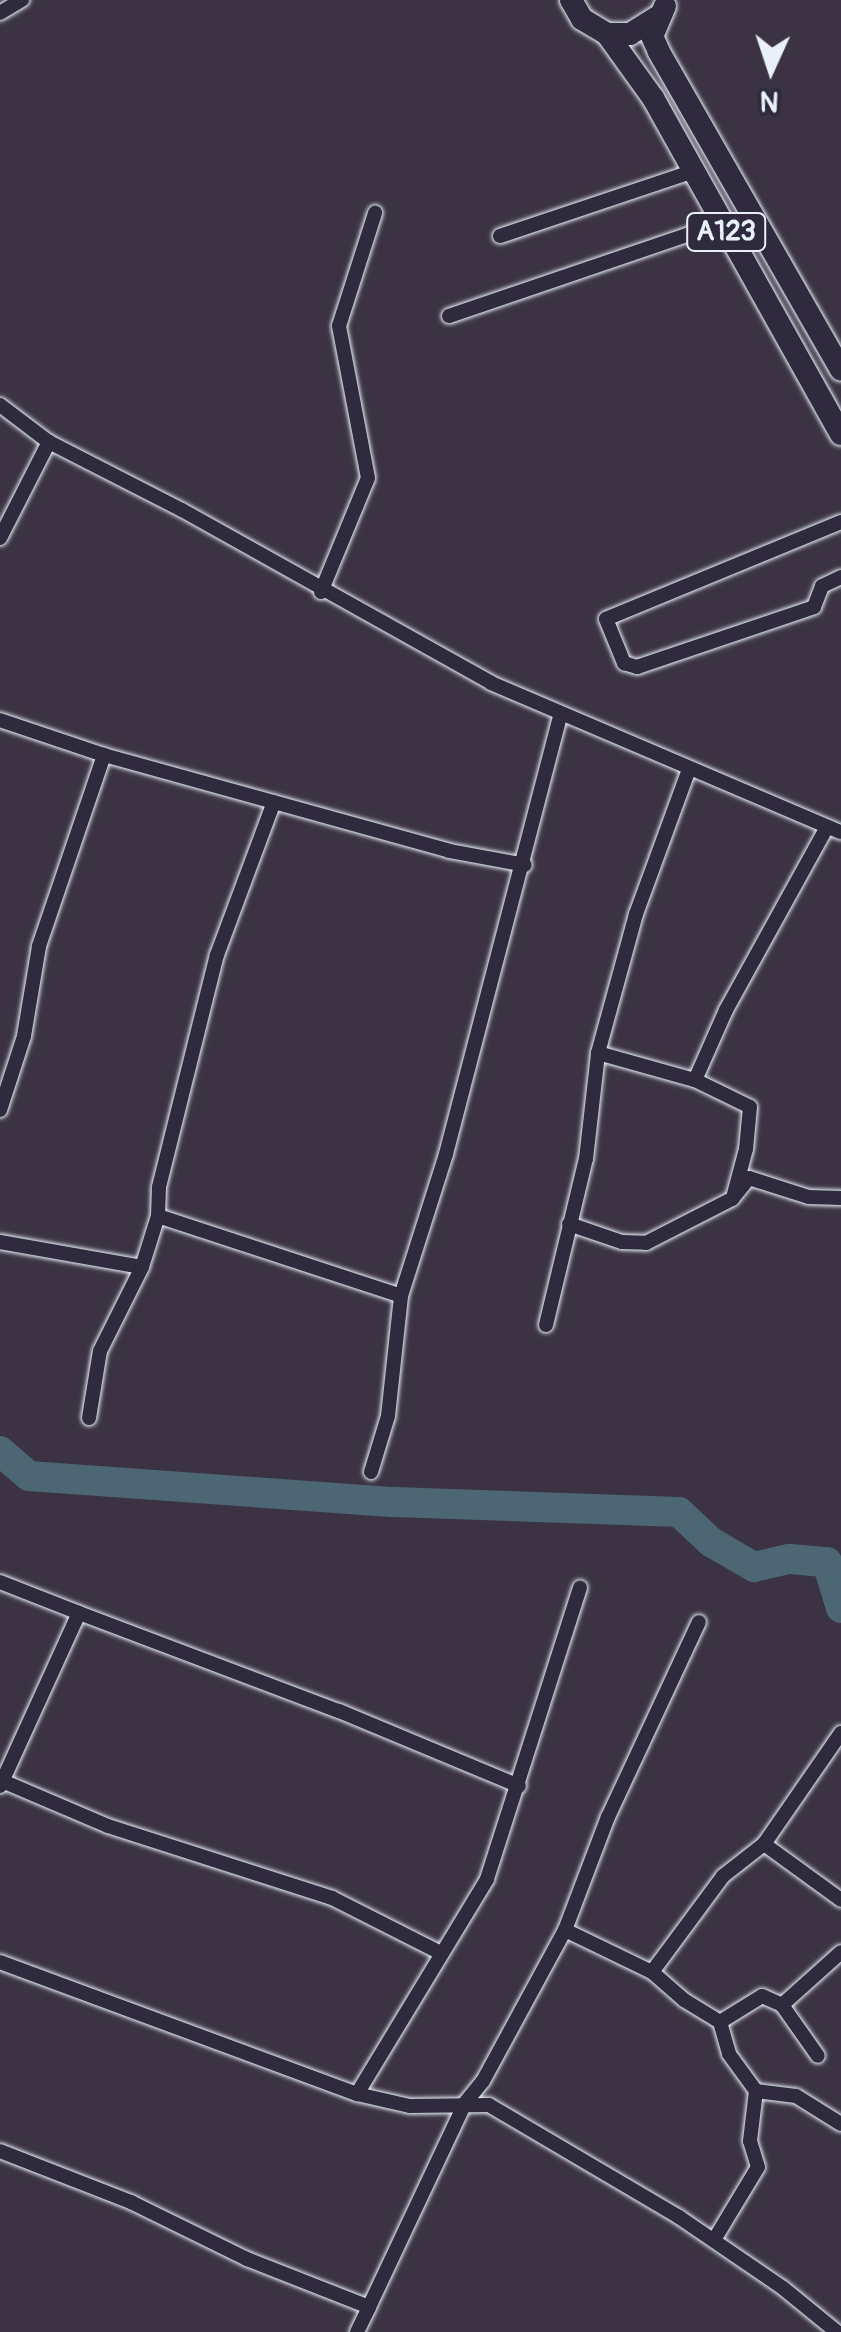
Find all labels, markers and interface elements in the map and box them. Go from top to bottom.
north arrow [721,20,821,120]
text: N [759,82,780,118]
road number: A123 [686,209,766,255]

